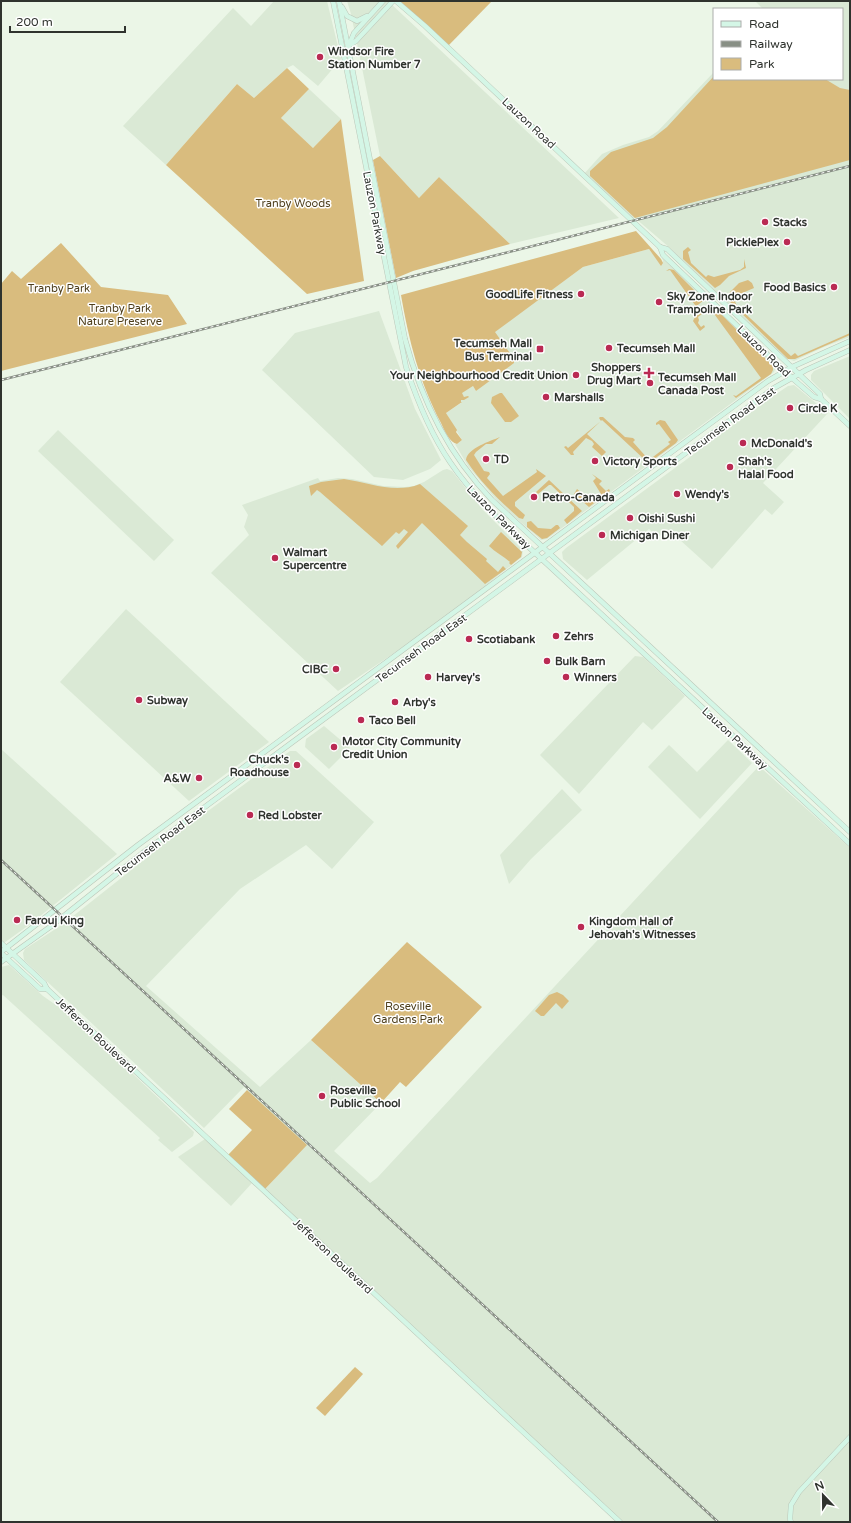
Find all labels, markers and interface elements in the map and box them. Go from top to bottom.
scale bar [10,8,125,34]
legend [713,8,843,80]
text: 200 m [16,15,53,29]
text: Road [749,17,779,31]
text: Railway [749,37,793,51]
place label: Windsor Fire Station Number 7 [328,45,421,71]
marker: Windsor Fire Station Number 7 [315,52,325,62]
text: Park [749,57,775,71]
street label: Lauzon Road [499,95,558,152]
street label: Lauzon Parkway [360,170,389,256]
park label: Tranby Woods [256,197,331,210]
place label: Stacks [773,216,808,229]
marker: Stacks [760,217,770,227]
place label: PicklePlex [726,236,779,249]
marker: PicklePlex [782,237,792,247]
place label: Food Basics [764,281,827,294]
park label: Tranby Park [28,282,90,295]
marker: Food Basics [829,282,839,292]
place label: GoodLife Fitness [485,288,574,301]
marker: GoodLife Fitness [576,289,586,299]
place label: Sky Zone Indoor Trampoline Park [666,290,753,317]
marker: Sky Zone Indoor Trampoline Park [654,297,664,307]
park label: Tranby Park Nature Preserve [78,302,162,328]
street label: Lauzon Road [734,323,793,380]
place label: Tecumseh Mall Bus Terminal [453,337,532,363]
place label: Tecumseh Mall [616,342,695,355]
marker: Tecumseh Mall [604,343,614,353]
marker: Tecumseh Mall Bus Terminal [535,344,545,354]
place label: Shoppers Drug Mart [587,361,642,388]
marker: Shoppers Drug Mart [644,368,654,378]
place label: Your Neighbourhood Credit Union [390,369,568,383]
marker: Your Neighbourhood Credit Union [571,370,581,380]
place label: Tecumseh Mall Canada Post [657,371,736,397]
marker: Tecumseh Mall Canada Post [645,378,655,388]
street label: Tecumseh Road East [682,384,778,459]
place label: Marshalls [554,391,605,404]
marker: Marshalls [541,392,551,402]
place label: Circle K [798,402,838,415]
marker: Circle K [785,403,795,413]
place label: McDonald's [751,437,813,450]
marker: McDonald's [738,438,748,448]
place label: TD [493,453,509,466]
marker: TD [481,454,491,464]
place label: Victory Sports [603,455,678,469]
place label: Shah's Halal Food [738,455,794,481]
marker: Victory Sports [590,456,600,466]
marker: Shah's Halal Food [725,462,735,472]
street label: Lauzon Parkway [464,483,533,552]
place label: Wendy's [685,488,730,502]
marker: Wendy's [672,489,682,499]
place label: Petro-Canada [542,491,615,504]
marker: Petro-Canada [529,492,539,502]
place label: Oishi Sushi [638,512,695,525]
marker: Oishi Sushi [625,513,635,523]
place label: Michigan Diner [610,529,690,543]
marker: Michigan Diner [597,530,607,540]
place label: Walmart Supercentre [283,546,347,573]
marker: Walmart Supercentre [270,553,280,563]
street label: Tecumseh Road East [373,611,469,686]
place label: Zehrs [564,630,594,643]
marker: Zehrs [551,631,561,641]
place label: Scotiabank [477,633,535,646]
marker: Scotiabank [464,634,474,644]
place label: Bulk Barn [555,655,606,668]
marker: Bulk Barn [542,656,552,666]
place label: CIBC [302,663,328,676]
marker: CIBC [331,664,341,674]
place label: Harvey's [436,671,481,685]
place label: Winners [574,671,618,684]
marker: Harvey's [423,672,433,682]
marker: Winners [561,672,571,682]
place label: Subway [147,694,188,708]
marker: Subway [134,695,144,705]
place label: Arby's [403,696,437,710]
marker: Arby's [390,697,400,707]
street label: Lauzon Parkway [699,705,770,772]
place label: Taco Bell [368,714,416,727]
marker: Taco Bell [356,715,366,725]
place label: Motor City Community Credit Union [342,735,461,761]
marker: Motor City Community Credit Union [329,742,339,752]
place label: Chuck's Roadhouse [230,753,290,779]
marker: Chuck's Roadhouse [292,760,302,770]
place label: A&W [164,772,192,785]
marker: A&W [194,773,204,783]
street label: Tecumseh Road East [113,803,208,879]
place label: Red Lobster [258,809,322,822]
marker: Red Lobster [245,810,255,820]
place label: Farouj King [25,914,84,928]
marker: Farouj King [12,915,22,925]
place label: Kingdom Hall of Jehovah's Witnesses [588,915,697,941]
marker: Kingdom Hall of Jehovah's Witnesses [576,922,586,932]
street label: Jefferson Boulevard [53,995,138,1076]
park label: Roseville Gardens Park [373,1000,443,1026]
place label: Roseville Public School [330,1084,401,1110]
marker: Roseville Public School [317,1091,327,1101]
street label: Jefferson Boulevard [290,1216,375,1297]
north arrow [803,1475,843,1515]
text: N [813,1479,826,1494]

